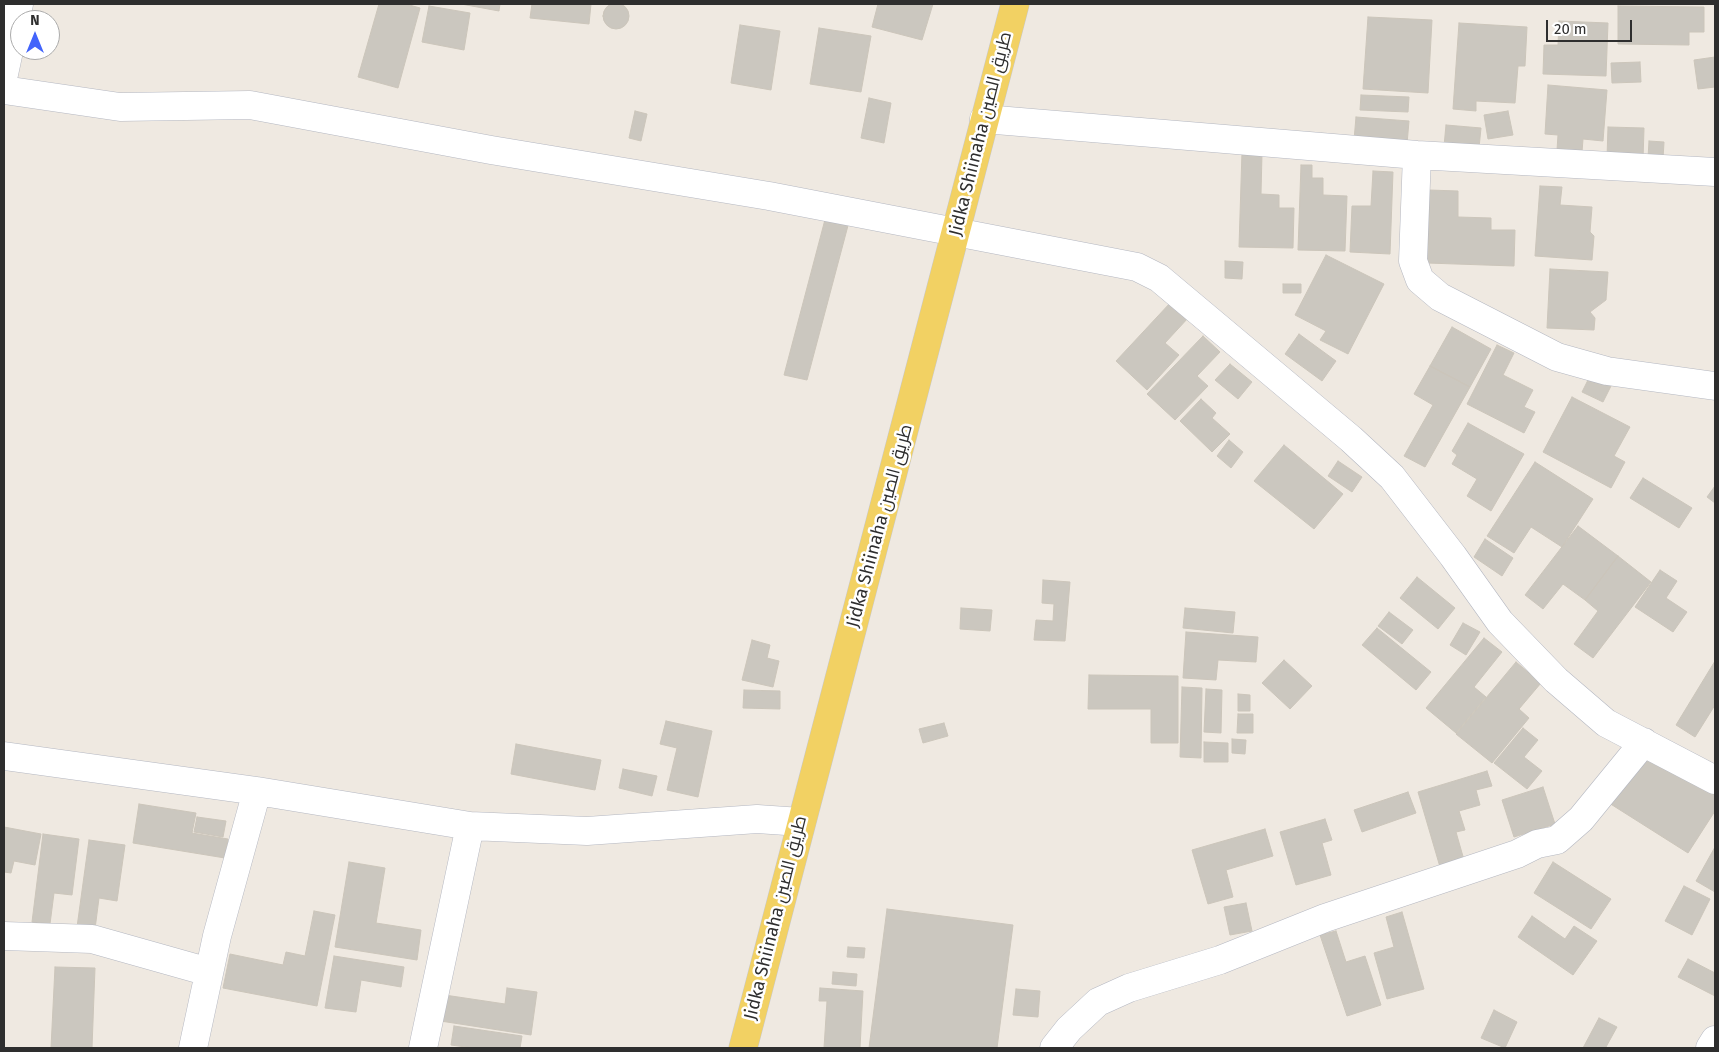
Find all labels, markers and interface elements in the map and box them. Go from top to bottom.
north arrow [10,10,60,60]
scale bar [1549,10,1635,42]
text: N [30,12,40,29]
text: 20 m [1554,20,1587,38]
street label: Jidka Shiinaha طريق الصين [945,30,1017,238]
street label: Jidka Shiinaha طريق الصين [842,422,918,630]
street label: Jidka Shiinaha طريق الصين [740,814,812,1022]

